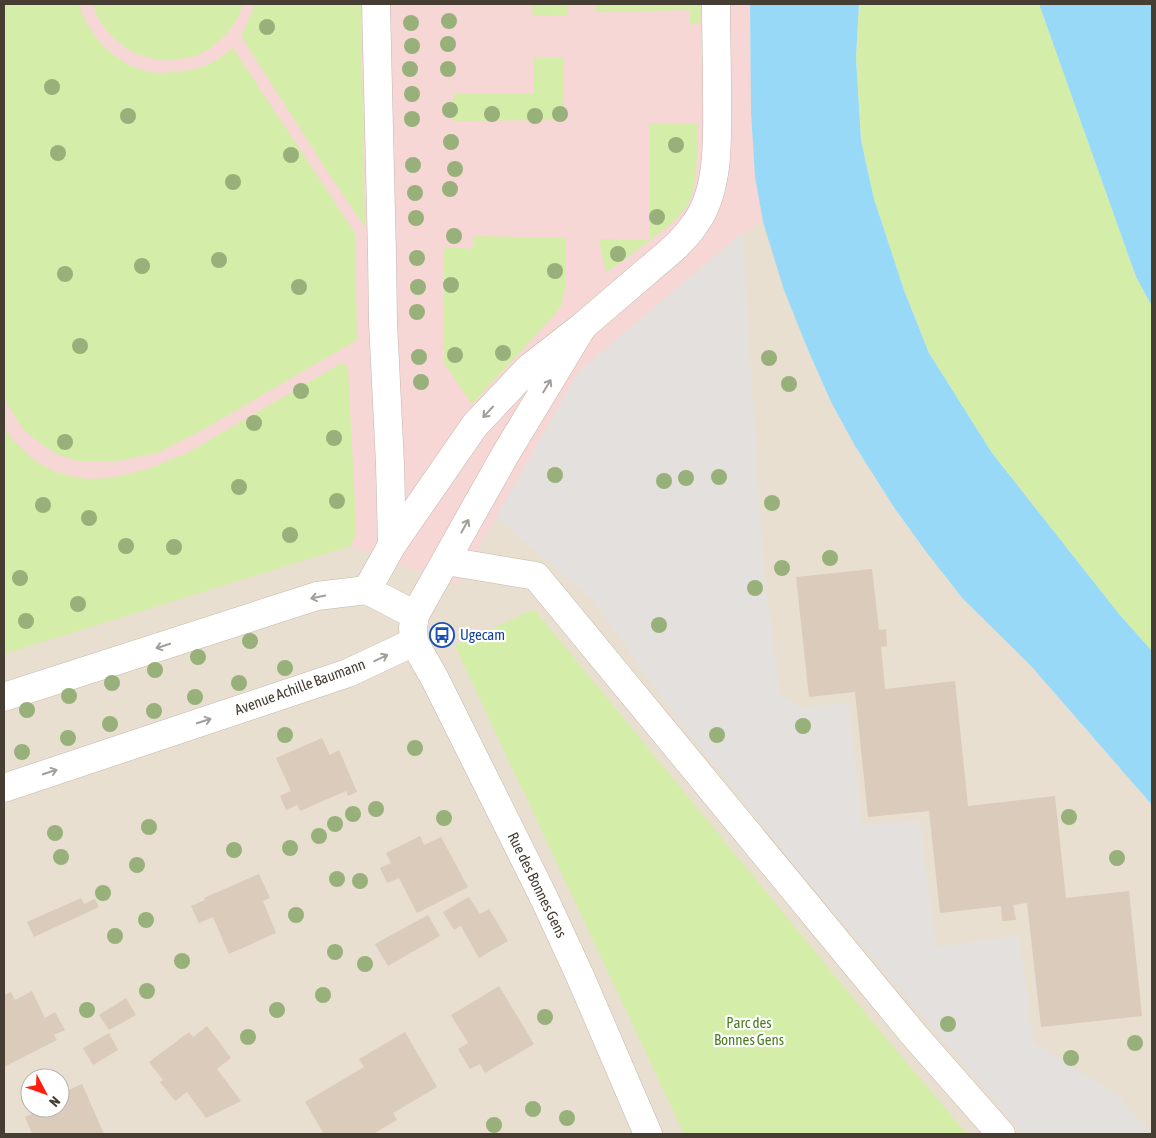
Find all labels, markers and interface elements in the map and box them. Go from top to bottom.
one-way arrow [542,379,552,393]
one-way arrow [482,405,494,418]
one-way arrow [461,520,471,534]
one-way arrow [311,593,327,602]
bus stop icon: Ugecam [429,622,455,648]
place label: Ugecam [460,626,505,643]
one-way arrow [156,641,172,651]
one-way arrow [373,652,388,662]
street label: Avenue Achille Baumann [232,655,367,718]
one-way arrow [196,716,211,725]
one-way arrow [42,767,57,776]
street label: Rue des Bonnes Gens [505,829,570,940]
park label: Parc des Bonnes Gens [714,1014,784,1048]
north arrow [20,1068,70,1118]
text: N [46,1093,64,1110]

